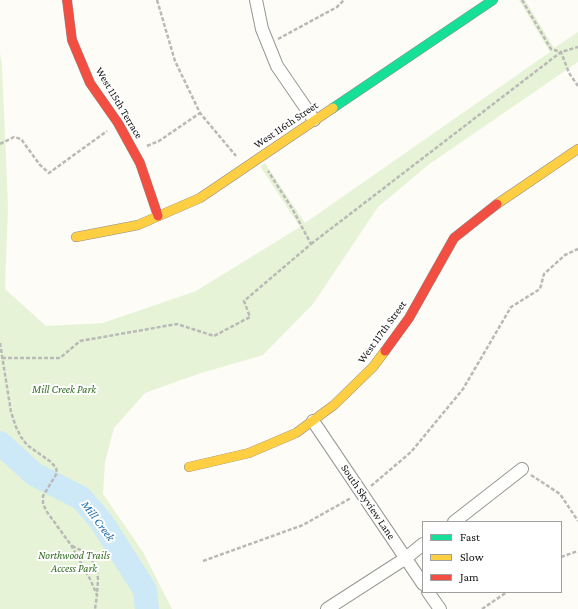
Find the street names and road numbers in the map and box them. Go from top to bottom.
street label: West 115th Terrace [92,65,146,141]
street label: West 116th Street [251,99,321,151]
street label: West 117th Street [355,298,409,366]
street label: South Skyview Lane [338,462,398,542]

